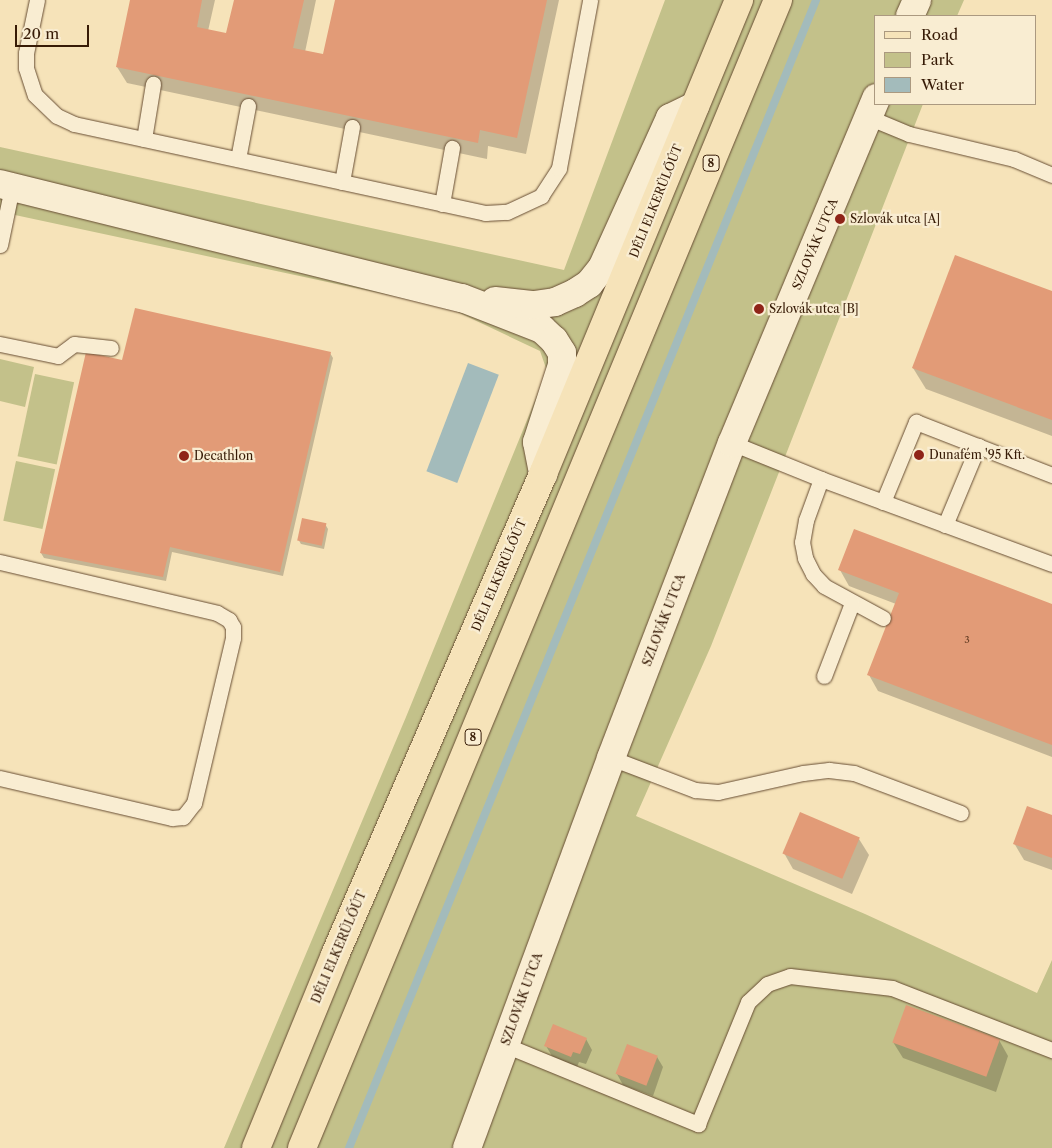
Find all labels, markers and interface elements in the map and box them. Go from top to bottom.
scale bar [18,15,91,47]
legend [874,15,1037,105]
text: 20 m [23,24,59,43]
text: Road [921,25,958,44]
text: Park [921,50,954,69]
text: Water [921,75,964,94]
street label: DÉLI ELKERÜLŐÚT [627,142,685,260]
road number: 8 [702,154,720,172]
street label: SZLOVÁK UTCA [789,196,841,292]
place label: Szlovák utca [A] [850,212,941,226]
marker: Szlovák utca [A] [834,213,846,225]
place label: Szlovák utca [B] [769,302,859,316]
marker: Szlovák utca [B] [753,303,765,315]
place label: Dunafém '95 Kft. [929,448,1025,462]
place label: Decathlon [194,449,253,463]
marker: Dunafém '95 Kft. [913,449,925,461]
marker: Decathlon [178,450,190,462]
street label: DÉLI ELKERÜLŐÚT [469,516,529,634]
street label: SZLOVÁK UTCA [640,572,688,668]
house number: 3 [964,634,970,646]
road number: 8 [464,729,482,746]
street label: DÉLI ELKERÜLŐÚT [309,888,369,1006]
street label: SZLOVÁK UTCA [498,950,546,1048]

